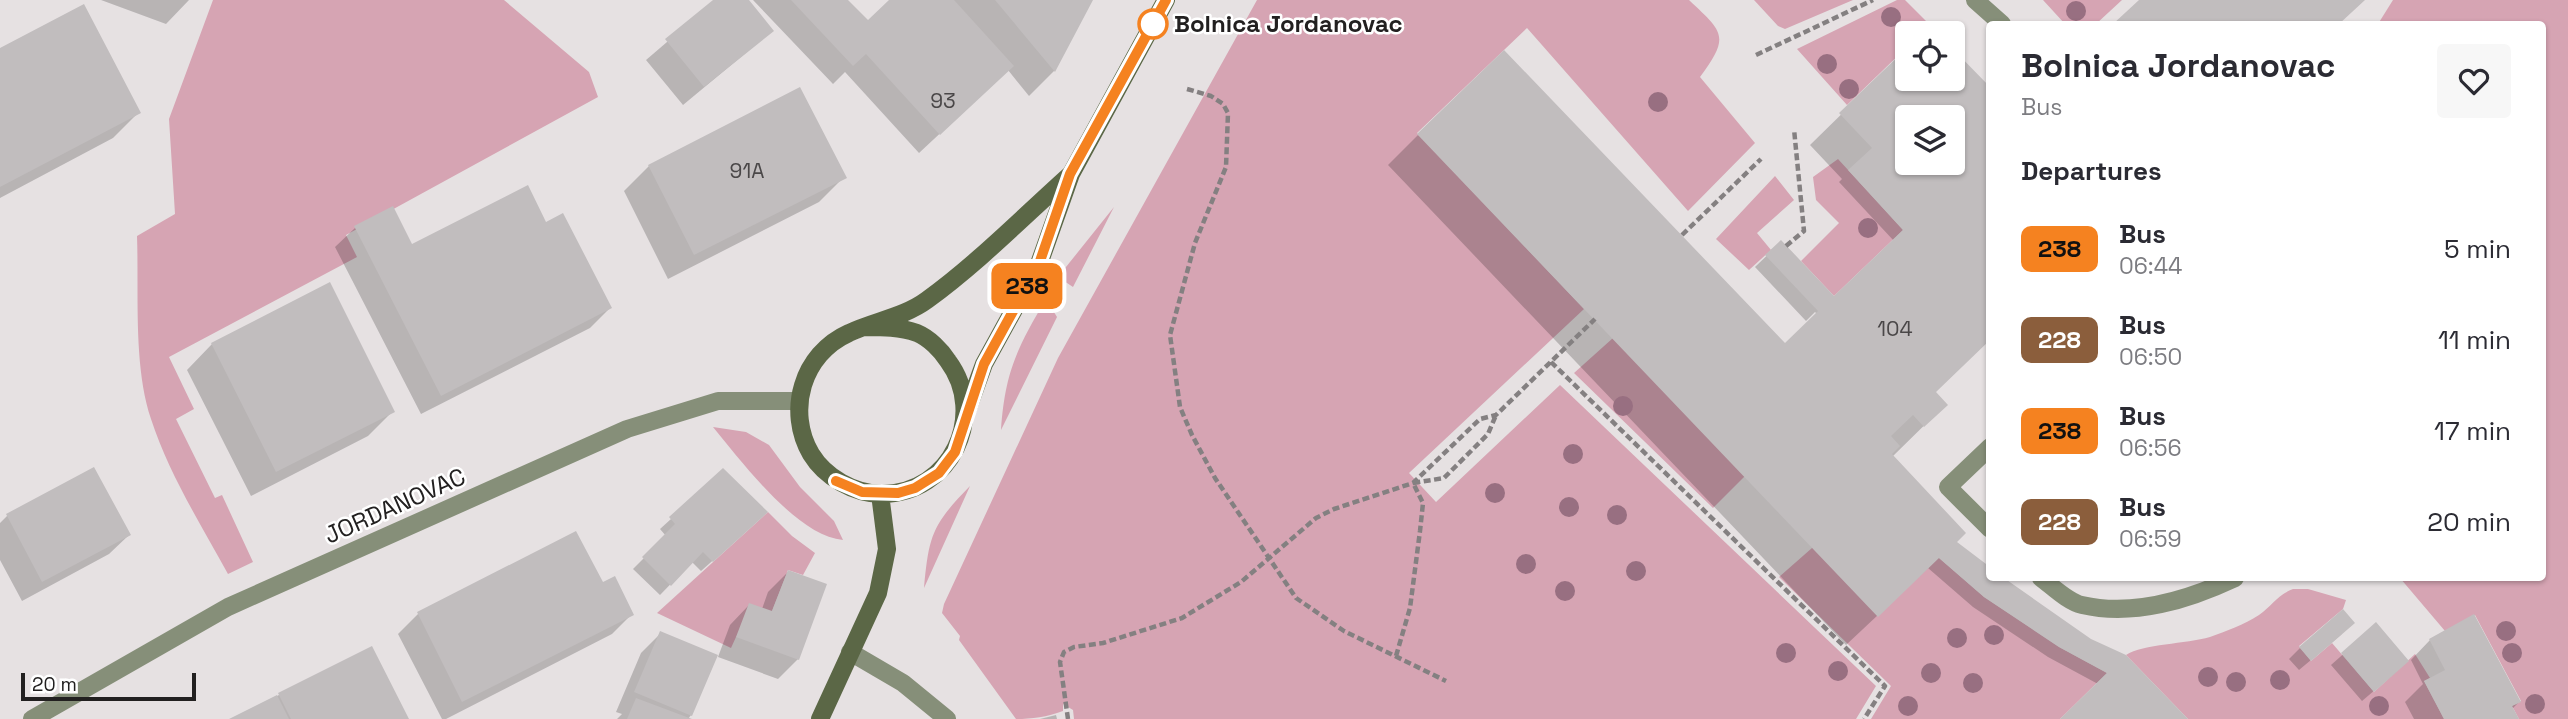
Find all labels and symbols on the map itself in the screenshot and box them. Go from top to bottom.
place label: Bolnica Jordanovac [1174,8,1403,39]
marker: Bolnica Jordanovac [1138,9,1168,39]
house number: 93 [930,87,956,114]
house number: 91A [730,157,764,184]
line badge: 238 [987,263,1067,309]
house number: 104 [1877,315,1913,342]
street label: JORDANOVAC [319,461,470,551]
scale bar [21,670,196,702]

